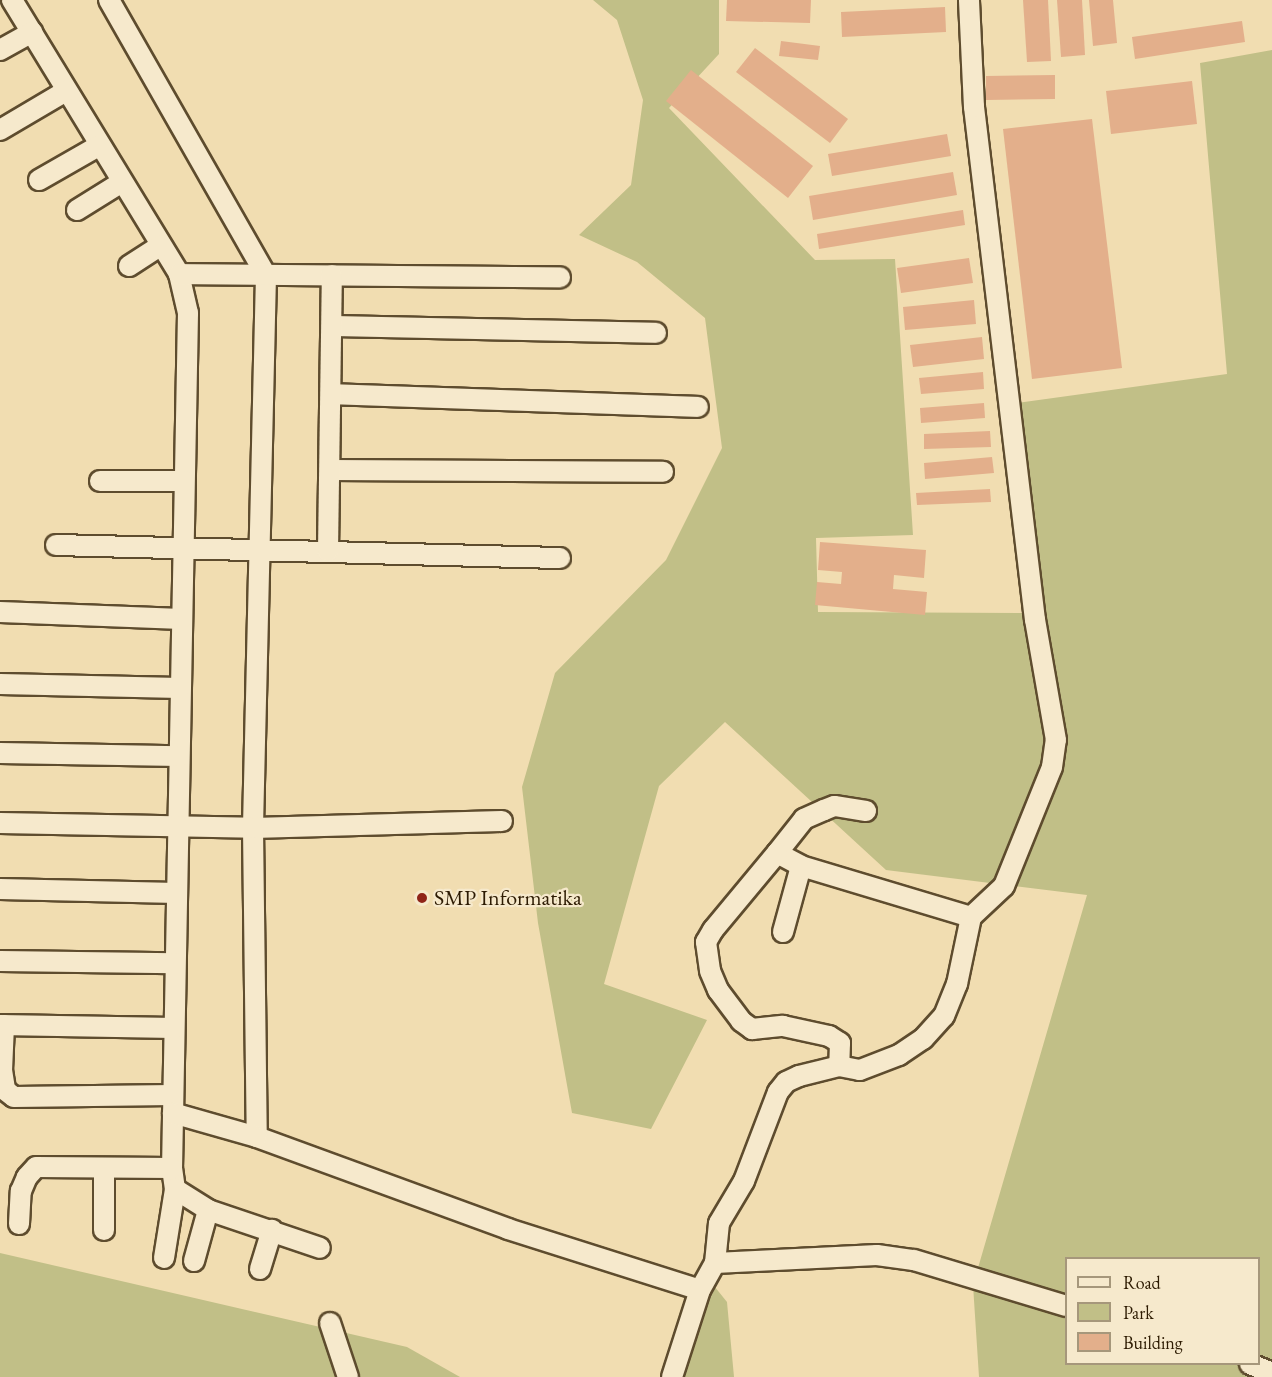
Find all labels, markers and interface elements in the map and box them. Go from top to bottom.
place label: SMP Informatika [434,885,582,911]
marker: SMP Informatika [415,891,429,905]
legend [1065,1257,1260,1365]
text: Road [1123,1271,1161,1294]
text: Park [1123,1301,1154,1324]
text: Building [1123,1331,1183,1354]

